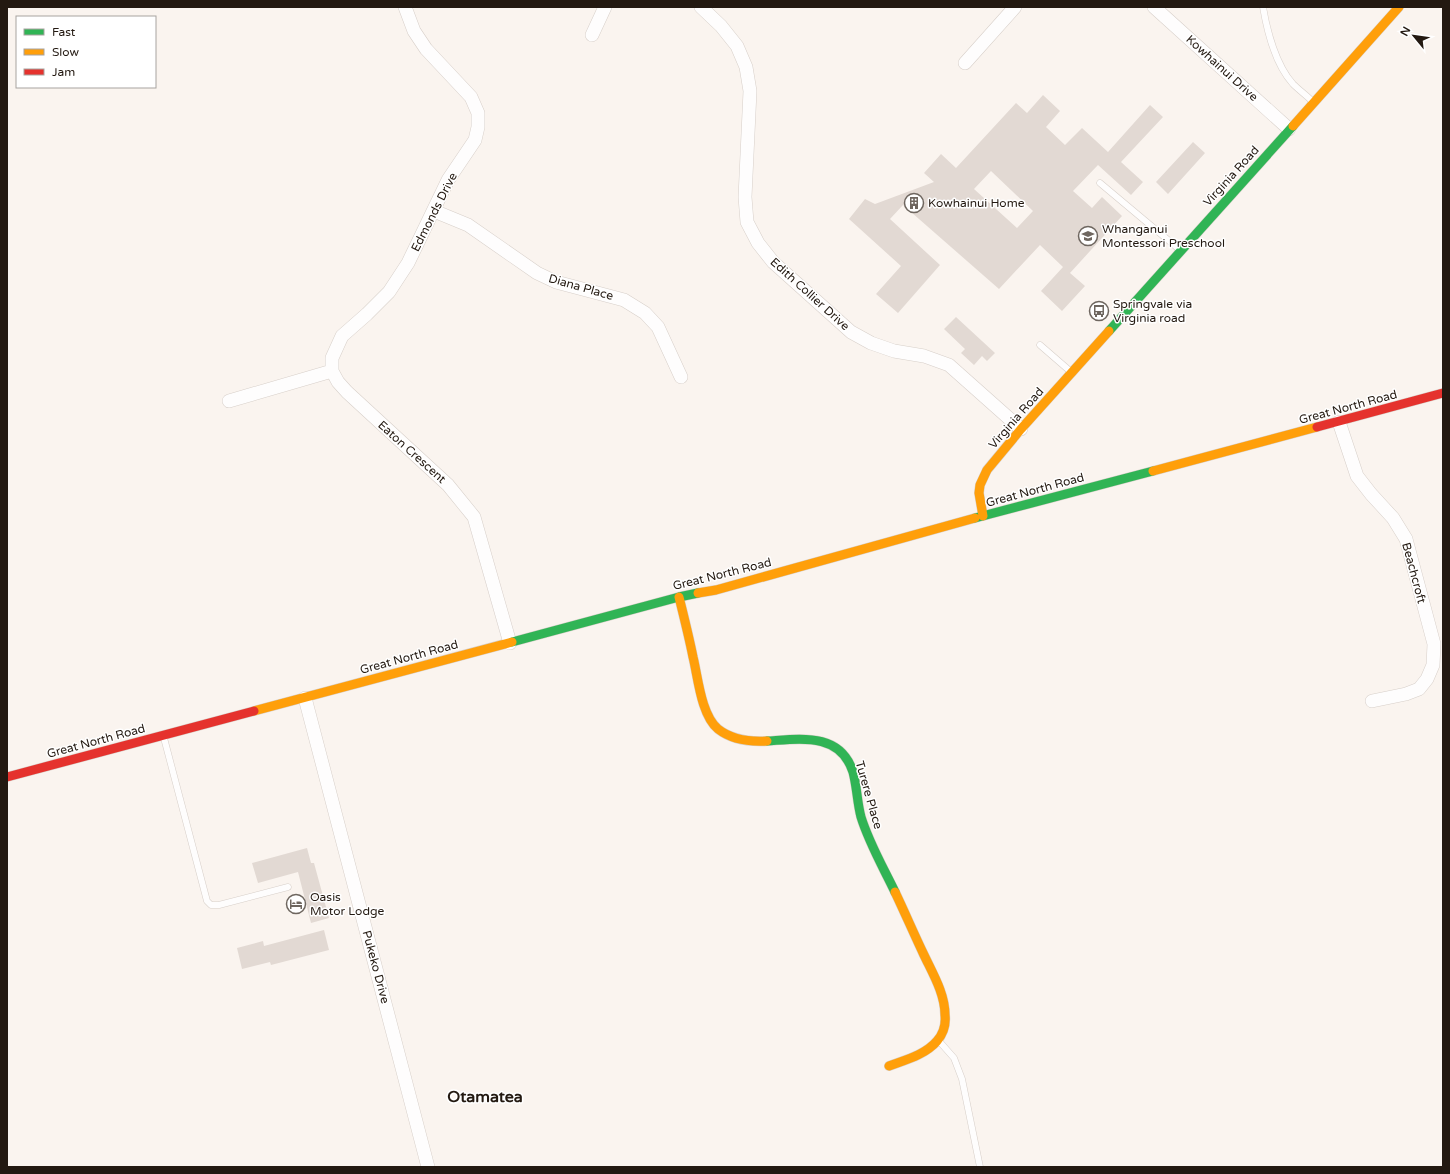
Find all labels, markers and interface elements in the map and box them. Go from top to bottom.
legend [16,16,156,88]
north arrow [1394,16,1434,56]
text: N [1398,24,1414,38]
text: Fast [52,25,76,39]
street label: Kowhainui Drive [1183,32,1261,104]
text: Slow [52,45,79,59]
text: Jam [52,65,75,79]
street label: Virginia Road [1200,143,1262,209]
street label: Edmonds Drive [408,170,460,254]
building icon: Kowhainui Home [903,192,925,214]
place label: Kowhainui Home [928,196,1025,210]
place label: Whanganui Montessori Preschool [1102,222,1225,250]
school or university icon: Whanganui Montessori Preschool [1077,225,1099,247]
street label: Edith Collier Drive [768,255,853,333]
street label: Diana Place [547,271,615,303]
place label: Springvale via Virginia road [1113,297,1192,325]
bus stop icon: Springvale via Virginia road [1088,300,1110,322]
street label: Virginia Road [986,385,1046,451]
street label: Great North Road [1297,387,1399,427]
street label: Eaton Crescent [375,418,449,486]
street label: Great North Road [984,470,1086,510]
street label: Beachcroft [1399,541,1429,605]
street label: Great North Road [671,555,773,593]
street label: Great North Road [358,637,460,677]
street label: Great North Road [45,721,147,761]
street label: Turere Place [853,759,885,831]
place label: Oasis Motor Lodge [310,890,385,918]
hotel icon: Oasis Motor Lodge [285,893,307,915]
street label: Pukeko Drive [360,929,393,1005]
district label: Otamatea [447,1087,523,1107]

